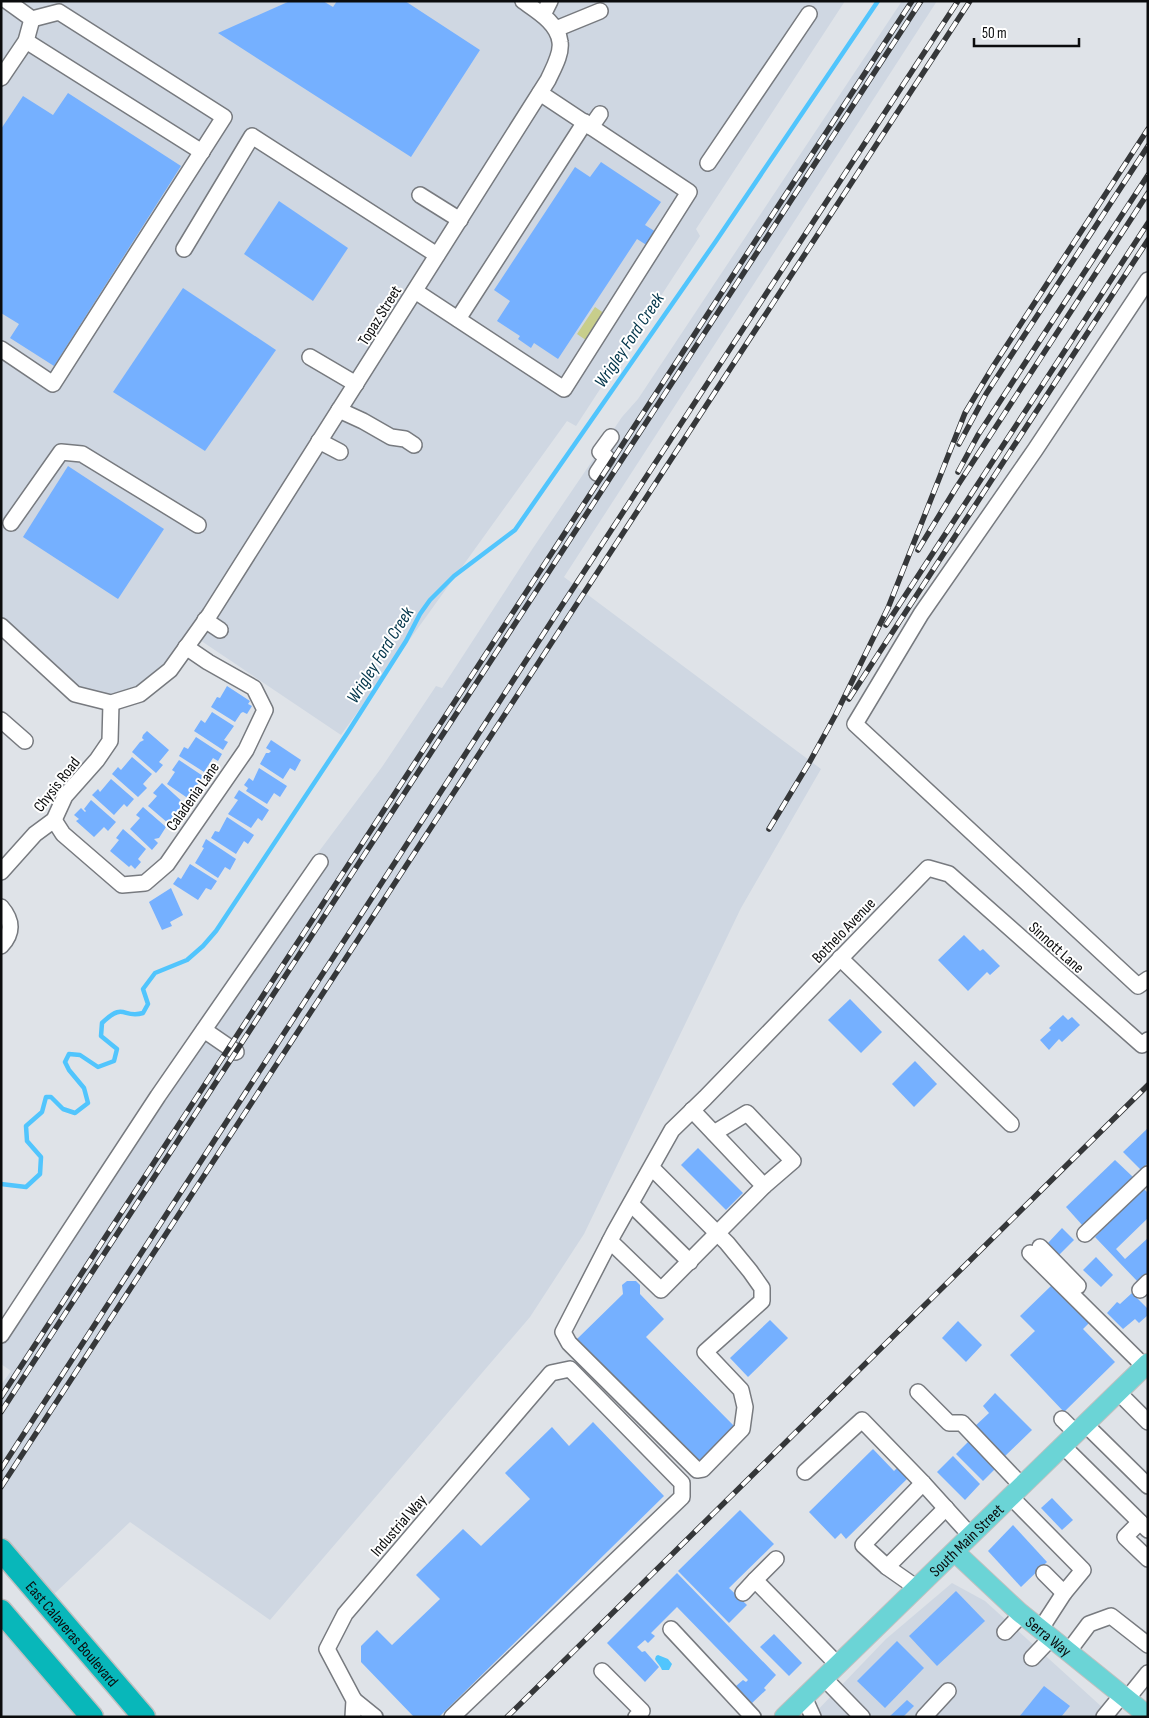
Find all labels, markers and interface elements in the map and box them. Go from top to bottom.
scale bar [974,15,1079,47]
text: 50 m [982,24,1007,43]
street label: Topaz Street [354,282,406,349]
water label: Wrigley Ford Creek [590,288,669,392]
water label: Wrigley Ford Creek [343,602,419,707]
street label: Chysis Road [30,754,84,816]
street label: Caladenia Lane [163,759,224,835]
street label: Bothelo Avenue [808,895,880,968]
street label: Sinnott Lane [1024,918,1088,978]
street label: Industrial Way [367,1491,431,1561]
street label: South Main Street [926,1501,1008,1581]
street label: East Calaveras Boulevard [21,1578,122,1691]
street label: Serra Way [1021,1613,1075,1661]

